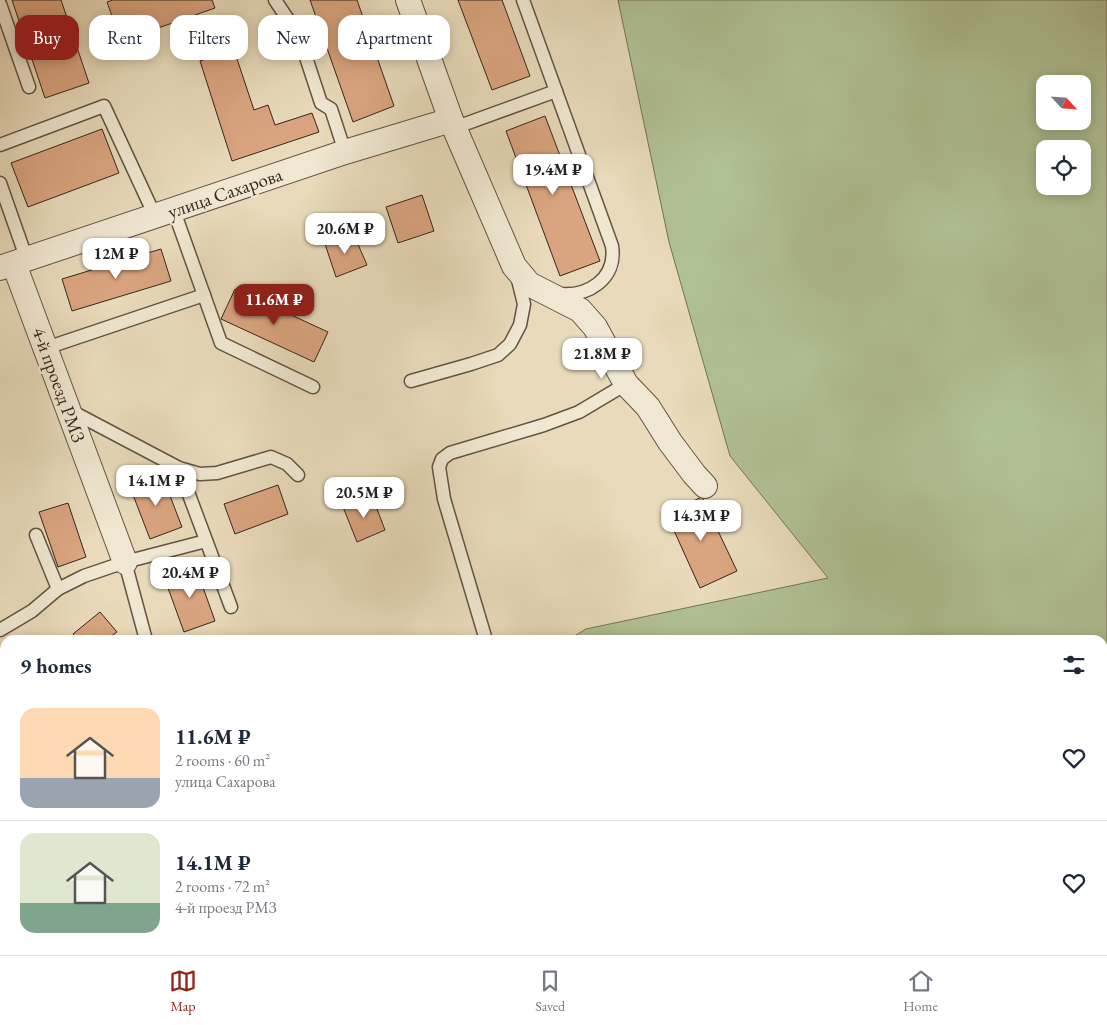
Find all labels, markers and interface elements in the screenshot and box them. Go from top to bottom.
chip: Buy [15,15,79,60]
chip: Rent [89,15,160,60]
chip: Filters [170,15,248,60]
chip: New [258,15,328,60]
chip: Apartment [338,15,450,60]
north arrow [1036,75,1091,130]
map controls [1036,75,1091,195]
button: locate [1036,140,1091,195]
pin: 19.4M ₽ [507,154,599,196]
text: 19.4M ₽ [524,159,582,180]
street label: улица Сахарова [164,162,286,224]
pin: 20.6M ₽ [299,212,391,255]
text: 20.6M ₽ [316,218,374,239]
pin: 12M ₽ [81,238,151,280]
text: 12M ₽ [93,243,139,264]
pin: 11.6M ₽ [228,284,320,326]
text: 11.6M ₽ [245,289,303,310]
street label: 4-й проезд РМЗ [27,324,91,446]
pin: 21.8M ₽ [556,338,648,380]
text: 21.8M ₽ [573,343,631,364]
pin: 14.1M ₽ [110,464,202,507]
text: 14.1M ₽ [127,470,185,491]
pin: 20.5M ₽ [318,476,410,519]
text: 20.5M ₽ [335,482,393,503]
pin: 14.3M ₽ [655,500,747,542]
text: 14.3M ₽ [672,505,730,526]
pin: 20.4M ₽ [144,556,236,599]
text: 20.4M ₽ [161,562,219,583]
icon: filters [1060,651,1088,679]
text: 9 homes [20,652,92,679]
text: 11.6M ₽ [175,723,251,750]
icon: home [60,728,120,788]
icon: heart [1060,744,1088,772]
text: 2 rooms · 60 m² [175,750,270,771]
text: улица Сахарова [175,771,276,792]
text: 14.1M ₽ [175,849,251,876]
icon: home [60,853,120,913]
icon: heart [1060,869,1088,897]
text: 2 rooms · 72 m² [175,876,270,897]
text: 4-й проезд РМЗ [175,897,277,918]
tab: Map [169,967,197,1015]
tab: Saved [535,967,565,1015]
tab: Home [903,967,938,1015]

